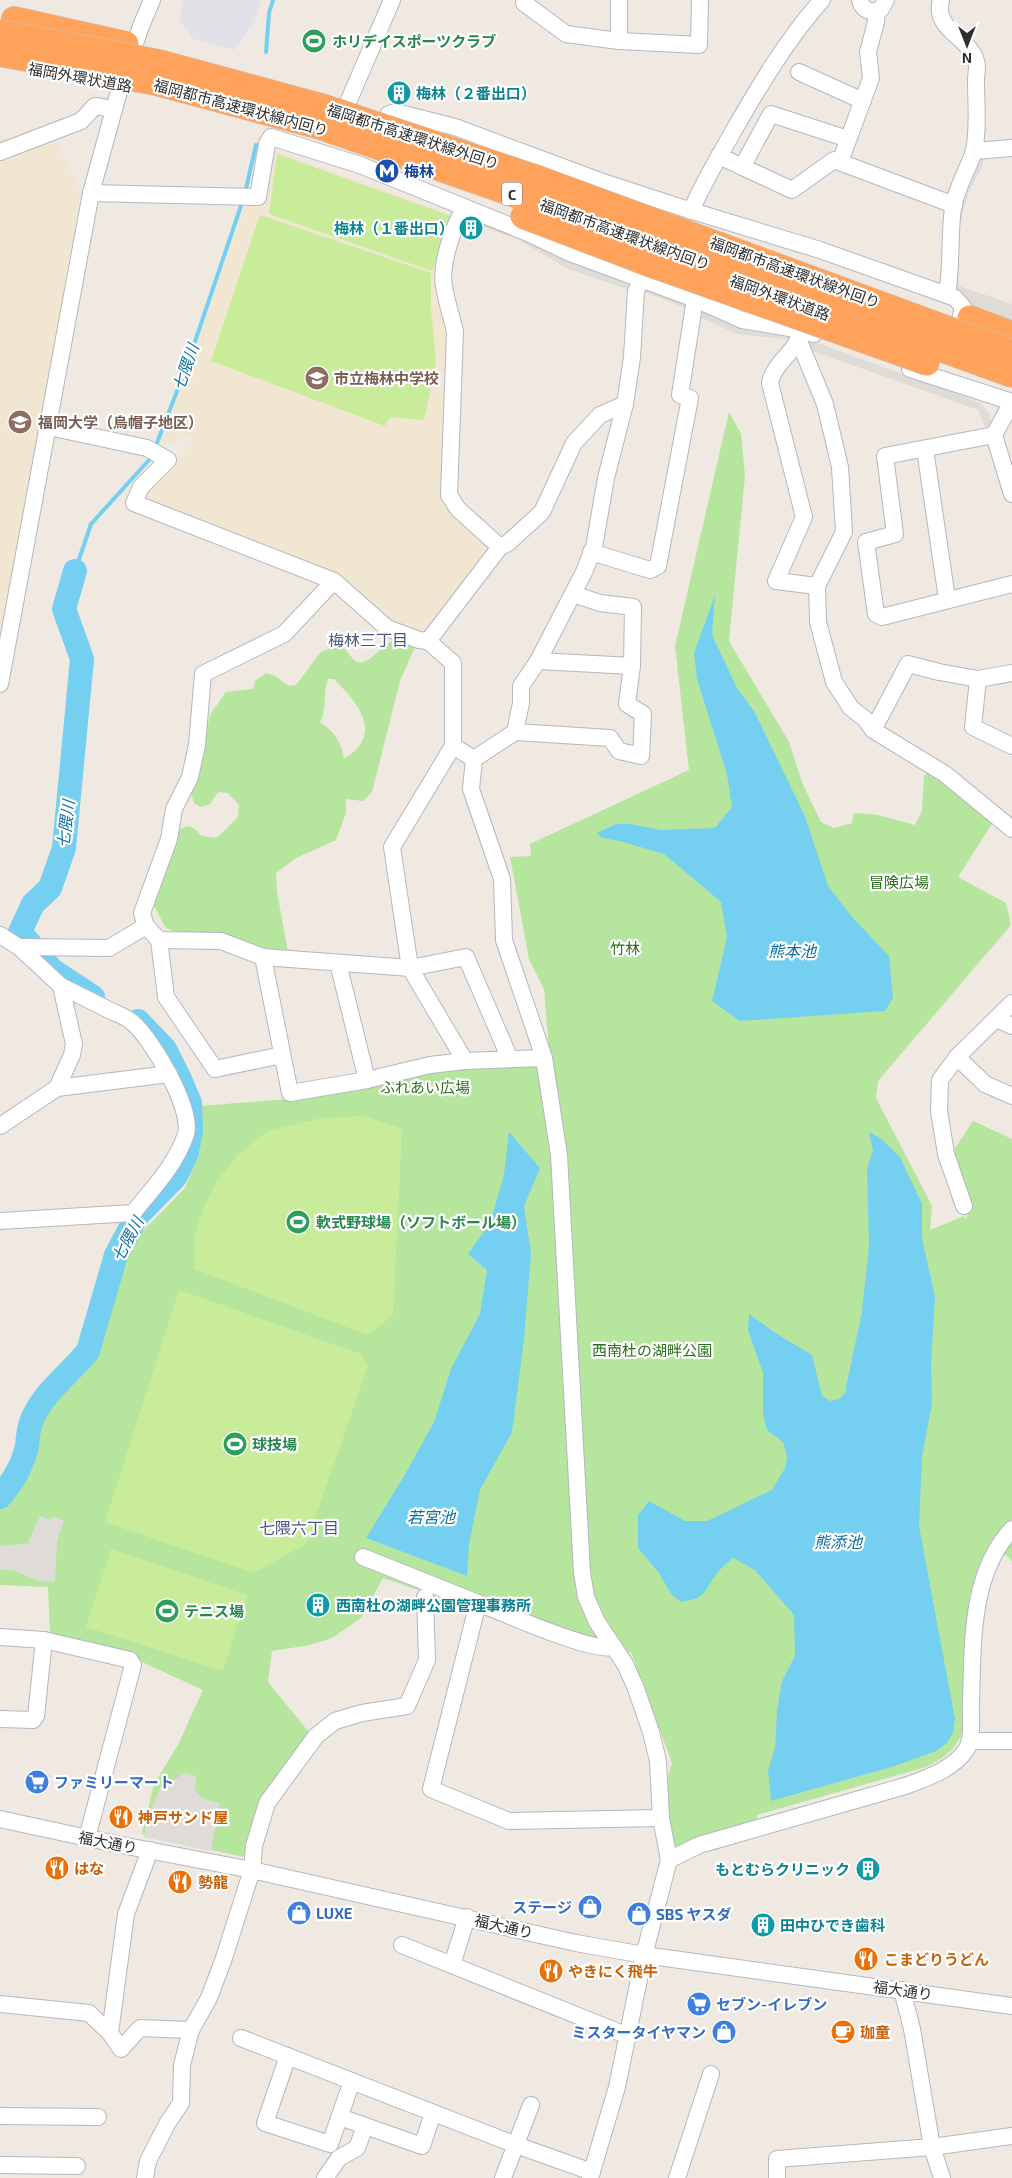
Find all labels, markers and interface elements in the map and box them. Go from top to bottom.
north arrow [942,20,992,70]
sports icon: ホリデイスポーツクラブ [301,28,327,54]
place label: ホリデイスポーツクラブ [332,32,496,50]
text: N [962,50,972,67]
street label: 福岡外環状道路 [27,59,133,95]
street label: 福岡都市高速環状線内回り [152,75,330,139]
building icon: 梅林（２番出口） [386,80,412,106]
place label: 梅林（２番出口） [416,84,536,102]
street label: 福岡都市高速環状線外回り [325,100,501,172]
metro station icon: 梅林 [374,158,400,184]
place label: 梅林 [404,162,434,180]
road number: C [502,182,522,205]
street label: 福岡都市高速環状線内回り [537,195,713,273]
building icon: 梅林（１番出口） [458,215,484,241]
place label: 梅林（１番出口） [334,219,454,237]
street label: 福岡都市高速環状線外回り [707,233,883,311]
street label: 福岡外環状道路 [728,271,832,323]
water label: 七隈川 [168,339,202,393]
school or university icon: 市立梅林中学校 [304,365,330,391]
place label: 市立梅林中学校 [334,369,439,387]
school or university icon: 福岡大学（烏帽子地区） [7,409,33,435]
place label: 福岡大学（烏帽子地区） [37,413,203,431]
district label: 梅林三丁目 [328,630,408,649]
water label: 七隈川 [53,797,78,849]
park label: 冒険広場 [869,873,929,891]
park label: 竹林 [610,939,640,957]
water label: 熊本池 [768,941,818,960]
park label: ふれあい広場 [380,1078,470,1096]
sports icon: 軟式野球場（ソフトボール場） [285,1209,311,1235]
water label: 七隈川 [107,1212,148,1265]
place label: 軟式野球場（ソフトボール場） [316,1213,526,1231]
park label: 西南杜の湖畔公園 [592,1341,712,1359]
sports icon: 球技場 [222,1431,248,1457]
place label: 球技場 [252,1435,297,1453]
water label: 若宮池 [407,1507,457,1526]
district label: 七隈六丁目 [259,1518,339,1537]
water label: 熊添池 [814,1532,864,1551]
building icon: 西南杜の湖畔公園管理事務所 [305,1592,331,1618]
place label: 西南杜の湖畔公園管理事務所 [336,1596,531,1614]
sports icon: テニス場 [154,1598,180,1624]
place label: テニス場 [184,1602,244,1620]
supermarket icon: ファミリーマート [24,1769,50,1795]
place label: ファミリーマート [54,1773,174,1791]
restaurant icon: 神戸サンド屋 [108,1804,134,1830]
place label: 神戸サンド屋 [137,1808,228,1826]
street label: 福大通り [77,1827,139,1857]
restaurant icon: はな [44,1855,70,1881]
building icon: もとむらクリニック [855,1856,881,1882]
place label: はな [74,1859,104,1877]
place label: もとむらクリニック [715,1860,850,1878]
restaurant icon: 勢龍 [167,1869,193,1895]
place label: 勢龍 [198,1873,228,1891]
shop icon: ステージ [577,1894,603,1920]
place label: ステージ [512,1898,572,1916]
shop icon: LUXE [286,1900,312,1926]
shop icon: SBS ヤスダ [626,1901,652,1927]
place label: LUXE [316,1904,353,1922]
place label: SBS ヤスダ [656,1905,731,1923]
street label: 福大通り [473,1910,535,1942]
building icon: 田中ひでき歯科 [750,1912,776,1938]
place label: 田中ひでき歯科 [780,1916,885,1934]
restaurant icon: こまどりうどん [853,1946,879,1972]
place label: こまどりうどん [884,1950,989,1968]
restaurant icon: やきにく飛牛 [538,1958,564,1984]
place label: やきにく飛牛 [568,1962,658,1980]
street label: 福大通り [872,1977,934,2003]
supermarket icon: セブン-イレブン [686,1991,712,2017]
place label: セブン-イレブン [716,1995,827,2013]
shop icon: ミスタータイヤマン [711,2019,737,2045]
cafe icon: 珈童 [830,2019,856,2045]
place label: ミスタータイヤマン [571,2023,706,2041]
place label: 珈童 [860,2023,890,2041]

